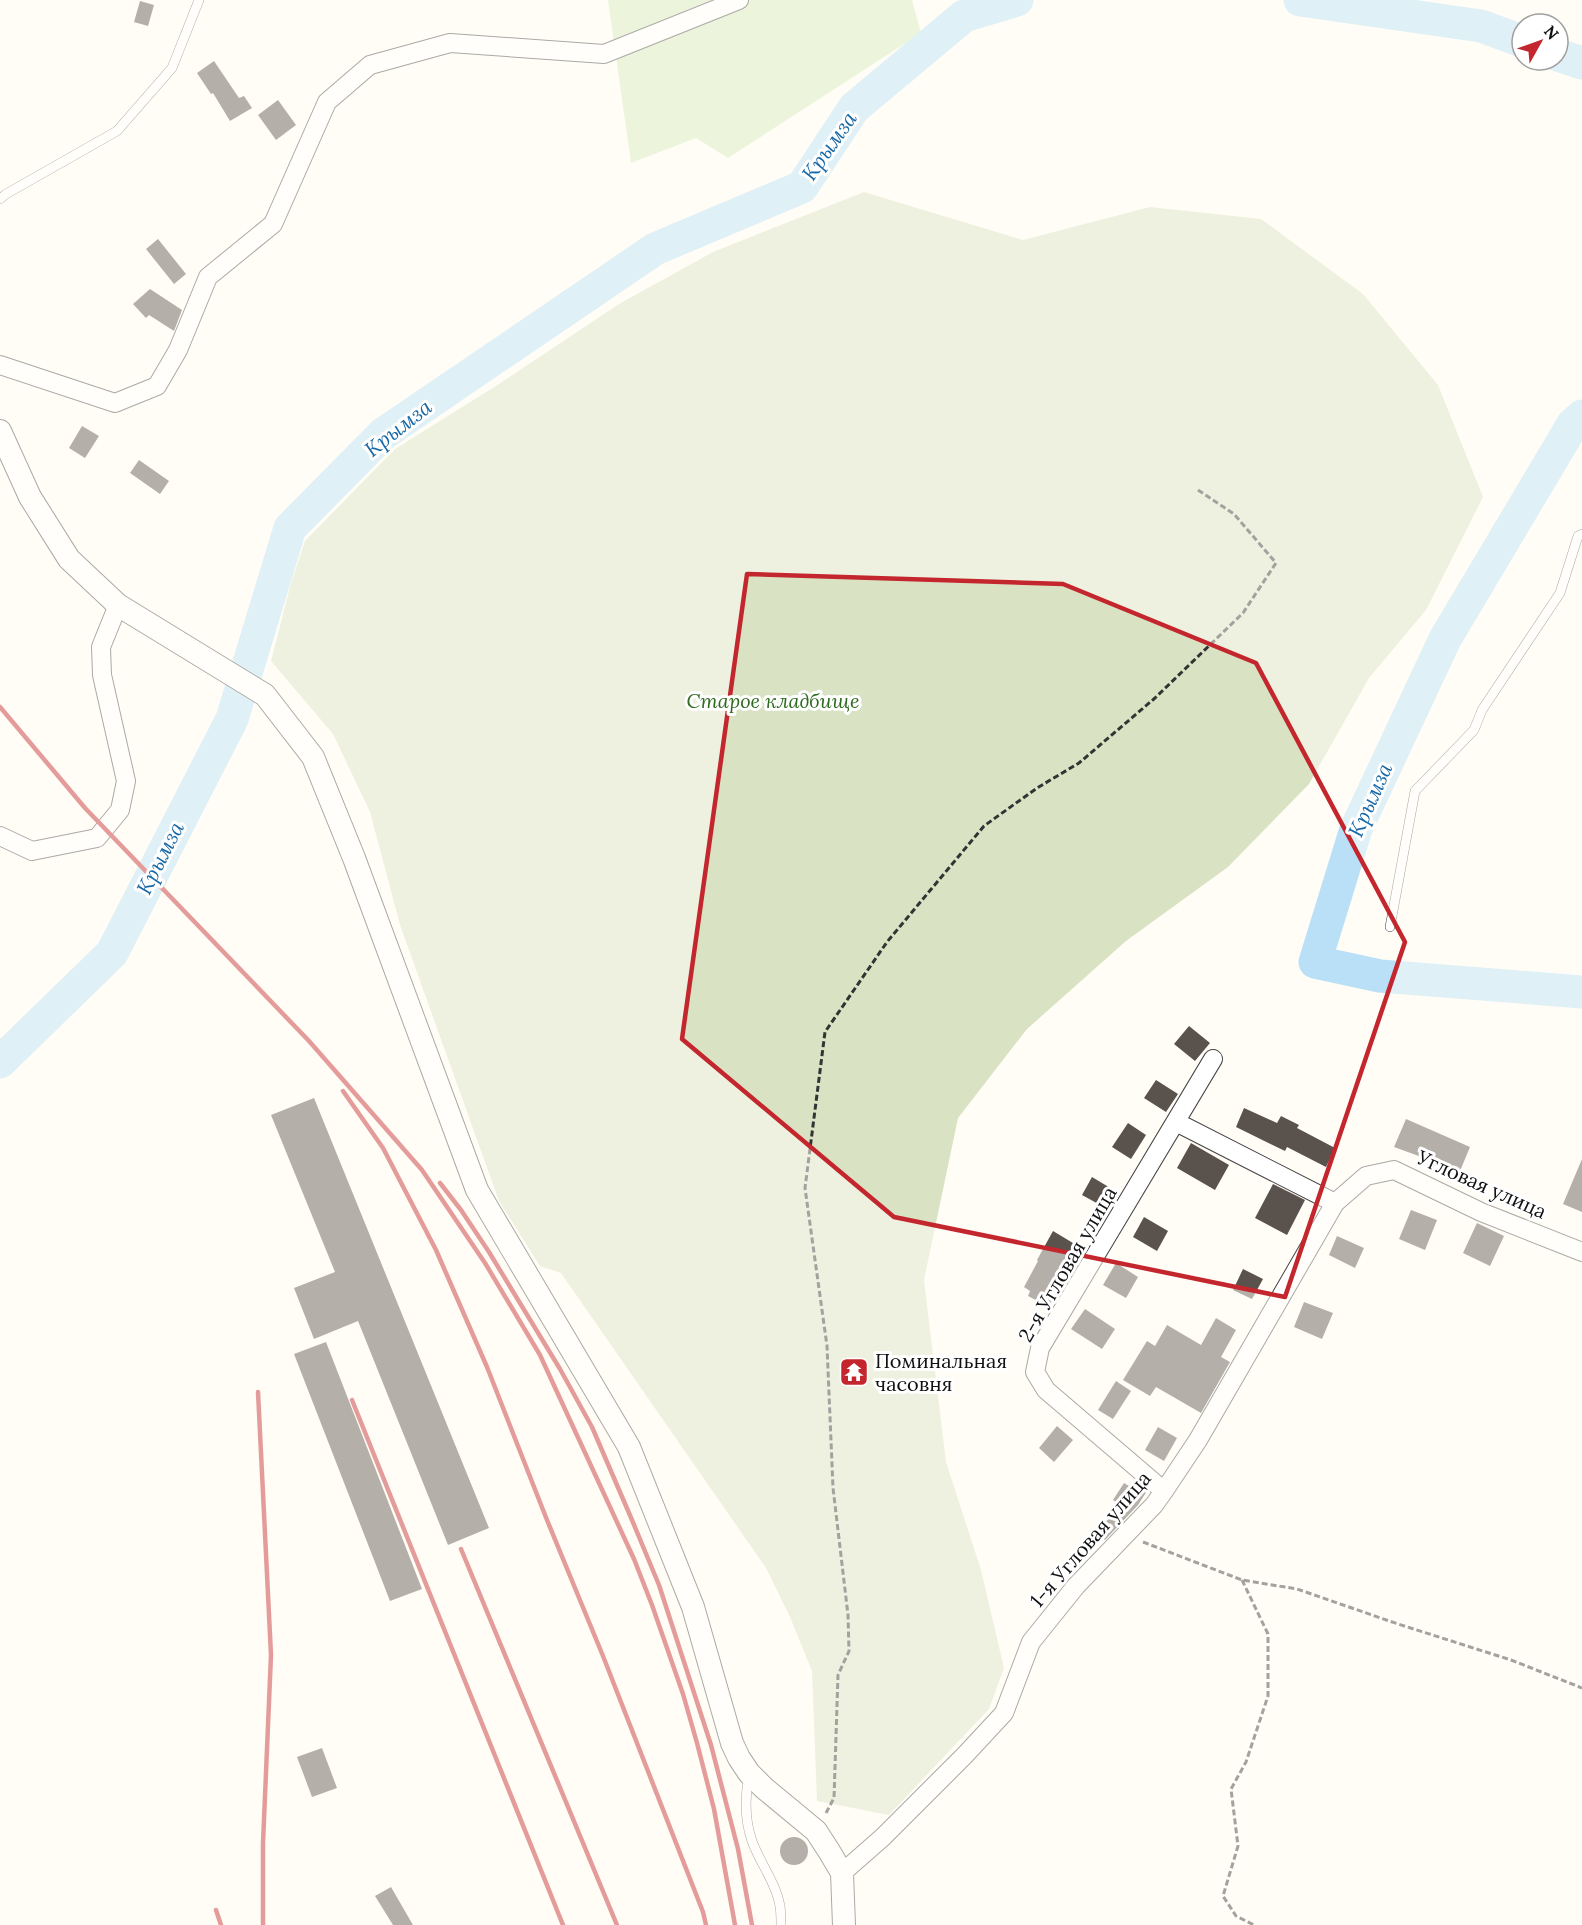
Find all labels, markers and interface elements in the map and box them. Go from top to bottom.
north arrow [1510,12,1570,72]
text: N [1540,21,1563,44]
water label: Крымза [796,106,863,186]
water label: Крымза [359,393,437,463]
park label: Старое кладбище [687,688,859,713]
water label: Крымза [1342,758,1398,841]
water label: Крымза [130,817,190,899]
street label: Угловая улица [1413,1144,1551,1224]
street label: 2-я Угловая улица [1012,1182,1122,1346]
place label: Поминальная часовня [875,1348,1007,1396]
temple icon: Поминальная часовня [838,1356,870,1388]
street label: 1-я Угловая улица [1024,1466,1156,1612]

